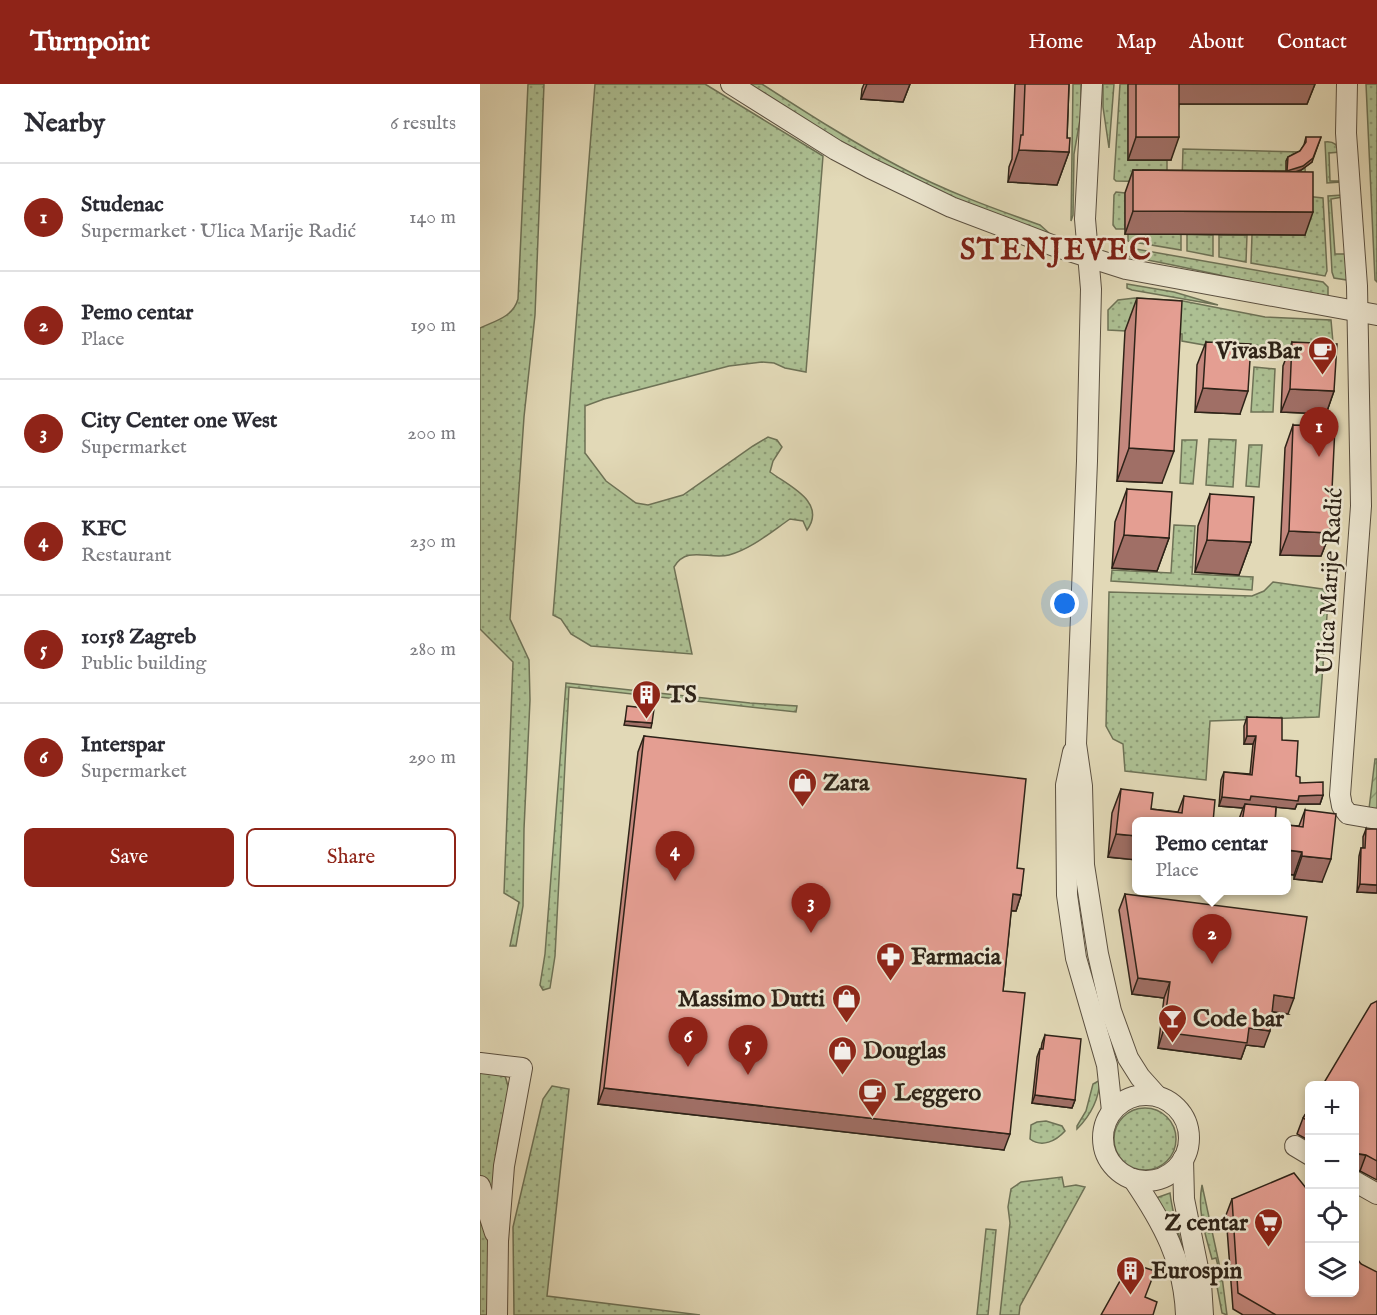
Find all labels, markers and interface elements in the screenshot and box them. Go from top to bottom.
text: Turnpoint [30,25,150,60]
text: Home [1028,29,1083,56]
text: Map [1116,29,1156,56]
text: About [1189,29,1244,56]
text: Contact [1277,29,1347,56]
text: Nearby [24,107,105,140]
text: 6 results [390,111,456,136]
text: Studenac [81,191,164,219]
text: 1 [40,205,47,230]
text: 140 m [409,205,456,230]
text: Supermarket · Ulica Marije Radić [81,219,356,244]
district label: STENJEVEC [960,232,1152,270]
text: Pemo centar [81,299,193,327]
text: 2 [39,313,48,338]
text: 190 m [410,313,456,338]
text: Place [81,327,124,352]
cafe icon: VivasBar [1307,334,1339,376]
place label: VivasBar [1215,336,1302,367]
text: City Center one West [81,407,277,435]
pin: 1 [1300,408,1338,457]
text: 3 [40,421,47,446]
text: 200 m [407,421,456,446]
text: Supermarket [81,435,187,460]
street label: Ulica Marije Radić [1310,487,1351,675]
text: KFC [81,515,127,543]
text: 4 [39,529,48,554]
text: 230 m [410,529,456,554]
text: Restaurant [81,543,172,568]
your location [1050,589,1079,618]
text: 10158 Zagreb [81,623,196,651]
text: 5 [40,637,47,662]
text: 280 m [409,637,456,662]
text: Public building [81,651,206,676]
building icon: TS [630,678,662,720]
place label: TS [666,680,697,711]
text: Interspar [81,731,165,759]
text: 6 [39,745,48,770]
text: 290 m [408,745,456,770]
text: Supermarket [81,759,187,784]
shop icon: Zara [786,766,818,808]
place label: Zara [823,768,870,799]
popup [1132,817,1291,895]
button: Save [24,828,234,887]
button: Share [246,828,456,887]
text: Pemo centar [1155,830,1268,858]
pin: 4 [656,832,694,881]
text: Place [1155,858,1199,883]
pin: 3 [792,884,830,933]
pin: 2 [1192,914,1232,964]
pharmacy icon: Farmacia [874,940,906,982]
place label: Farmacia [911,942,1002,973]
shop icon: Massimo Dutti [830,982,862,1024]
place label: Massimo Dutti [678,984,826,1015]
bar icon: Code bar [1156,1002,1188,1044]
place label: Code bar [1193,1004,1284,1035]
pin: 6 [668,1018,708,1067]
pin: 5 [728,1026,768,1075]
shop icon: Douglas [826,1034,858,1076]
place label: Douglas [863,1036,947,1067]
cafe icon: Leggero [857,1076,889,1118]
place label: Leggero [894,1078,981,1109]
map controls [1305,1081,1359,1297]
button: + [1305,1081,1359,1135]
button: − [1305,1135,1359,1189]
button: locate [1305,1189,1359,1243]
supermarket icon: Z centar [1253,1206,1285,1248]
place label: Z centar [1164,1208,1248,1239]
button: layers [1305,1243,1359,1297]
building icon: Eurospin [1114,1254,1146,1296]
place label: Eurospin [1151,1256,1243,1287]

